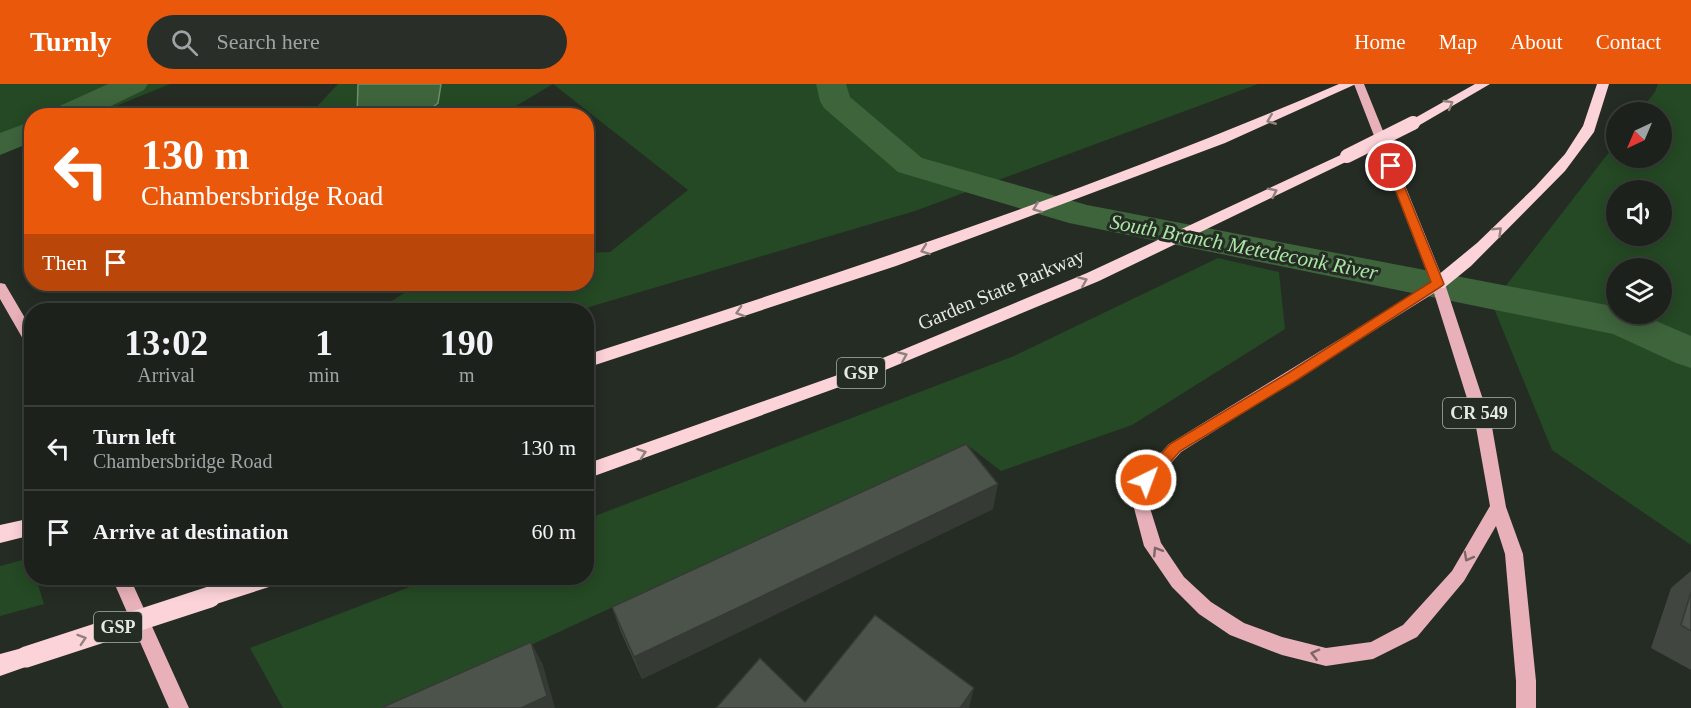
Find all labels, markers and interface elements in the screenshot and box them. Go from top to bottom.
search box [147,15,567,69]
text: Turnly [30,26,111,57]
icon: search [168,26,201,59]
text: Search here [216,29,320,54]
text: Home [1354,30,1406,54]
text: Map [1439,30,1477,54]
text: About [1510,30,1563,54]
text: Contact [1596,30,1661,54]
one-way arrow [1443,100,1453,111]
north arrow [1606,102,1672,168]
map controls [1606,102,1672,324]
one-way arrow [1266,113,1277,125]
icon: left [42,132,120,210]
text: 130 m [141,132,250,178]
pin [1365,140,1416,191]
icon: arrive [1374,149,1407,182]
button: sound [1606,180,1672,246]
text: Chambersbridge Road [141,181,383,211]
one-way arrow [1267,188,1278,200]
one-way arrow [1033,201,1043,214]
water label: South Branch Metedeconk River [1108,209,1381,285]
one-way arrow [1490,228,1501,239]
one-way arrow [920,242,931,255]
street label: Garden State Parkway [914,244,1088,335]
icon: arrive [99,246,132,279]
text: Then [42,250,87,275]
button: layers [1606,258,1672,324]
one-way arrow [1077,276,1088,288]
one-way arrow [735,305,746,318]
text: 13:02 [124,323,208,363]
text: 1 [315,323,333,363]
text: 190 [440,323,494,363]
one-way arrow [897,351,908,363]
road number: GSP [837,358,885,388]
text: Arrival [137,364,195,386]
text: min [308,364,340,386]
text: m [459,364,475,386]
road number: CR 549 [1443,398,1515,428]
text: Turn left [93,424,176,449]
icon: left [42,432,75,465]
text: 130 m [520,435,576,460]
one-way arrow [636,448,647,461]
position arrow [1114,448,1178,512]
text: Chambersbridge Road [93,450,272,472]
icon: arrive [42,516,75,549]
text: Arrive at destination [93,519,289,544]
text: 60 m [531,519,576,544]
one-way arrow [1153,547,1165,557]
one-way arrow [1464,551,1475,561]
road number: GSP [94,612,142,642]
one-way arrow [76,634,87,646]
one-way arrow [1310,649,1320,662]

